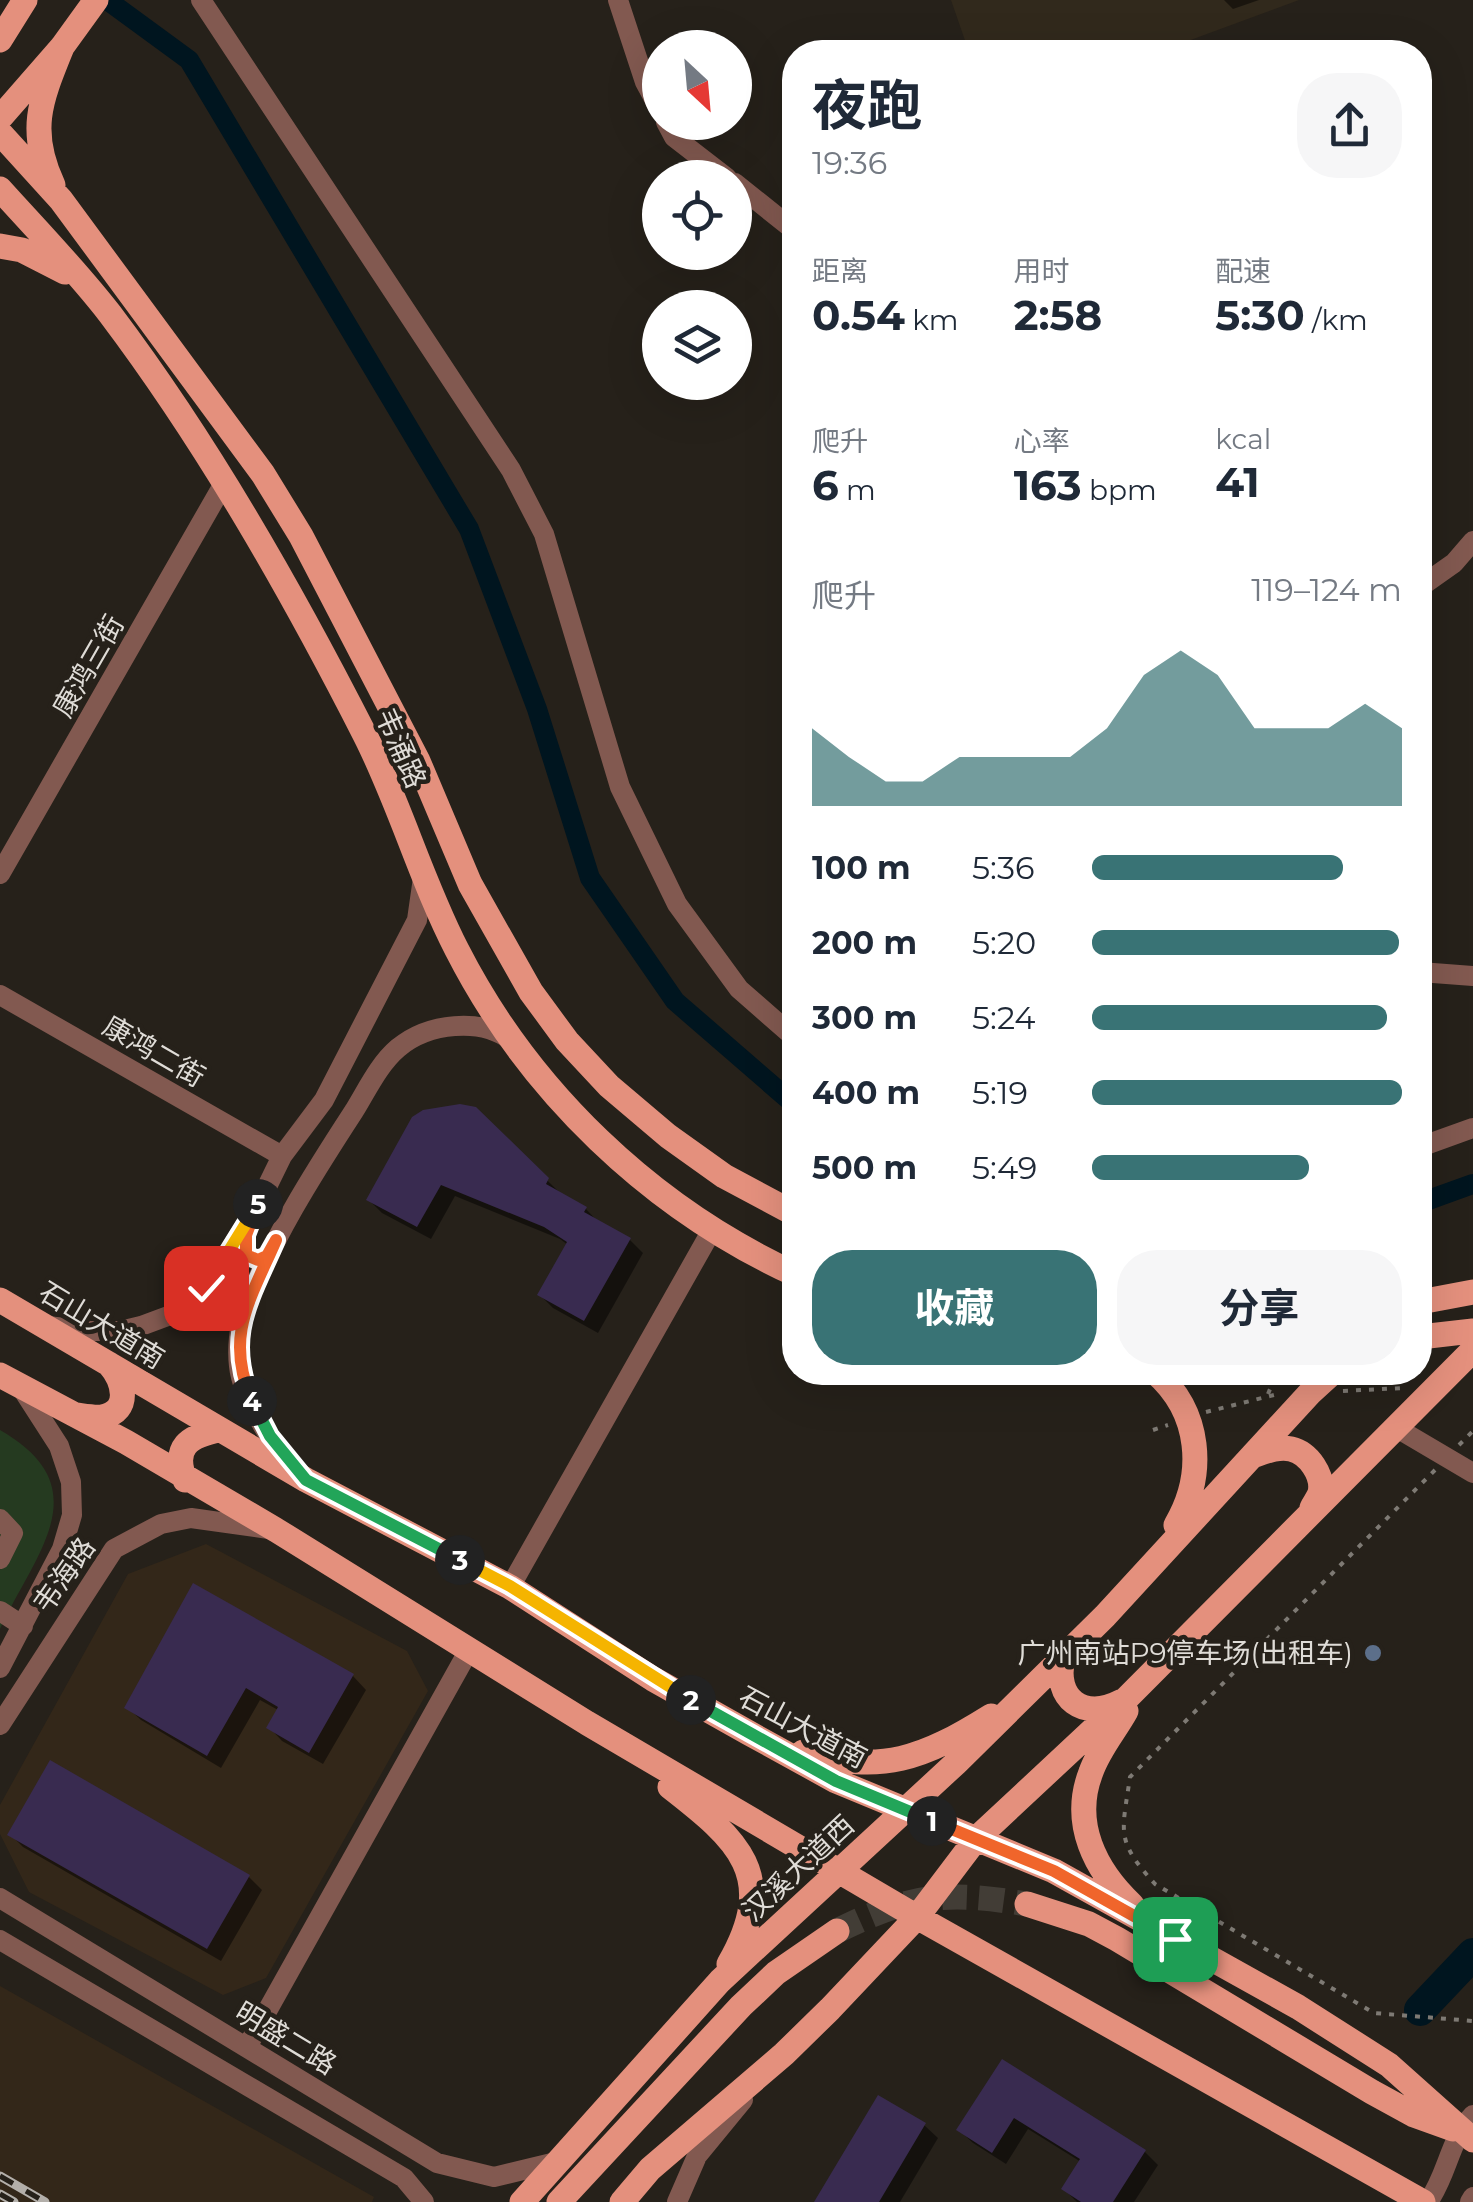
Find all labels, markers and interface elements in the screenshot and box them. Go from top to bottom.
north arrow [642,30,752,140]
map controls [642,30,752,400]
text: 夜跑 [812,72,922,139]
button: share [1297,73,1402,178]
text: 19:36 [812,143,887,182]
button: locate [642,160,752,270]
text: 距离 [812,254,868,288]
text: 用时 [1014,254,1070,288]
text: 配速 [1215,254,1271,288]
text: 0.54 [812,289,905,341]
text: 2:58 [1014,289,1102,341]
text: 5:30 [1215,289,1305,341]
button: layers [642,290,752,400]
text: km [905,303,958,337]
text: /km [1305,303,1368,337]
text: kcal [1215,422,1271,456]
text: 爬升 [812,424,868,458]
text: 心率 [1014,424,1070,458]
text: 41 [1215,456,1260,508]
text: 6 [812,459,839,511]
text: 163 [1014,459,1082,511]
text: m [839,473,876,507]
text: bpm [1082,473,1157,507]
text: 119–124 m [1251,570,1402,609]
text: 爬升 [812,576,876,615]
street label: 康鸿三街 [45,609,131,723]
street label: 韦涌路 [368,703,434,793]
text: 100 m [812,848,911,887]
text: 5:36 [972,848,1034,887]
text: 200 m [812,923,917,962]
text: 5:20 [972,923,1036,962]
text: 300 m [812,998,917,1037]
text: 5:24 [972,998,1036,1037]
street label: 康鸿二街 [97,1008,211,1094]
text: 400 m [812,1073,920,1112]
text: 5:19 [972,1073,1028,1112]
text: 500 m [812,1148,917,1187]
text: 5:49 [972,1148,1037,1187]
pin: 5 [233,1179,283,1229]
text: 5 [250,1187,266,1221]
pin [164,1246,249,1331]
button: 收藏 [812,1250,1097,1365]
button: 分享 [1117,1250,1402,1365]
icon: check [179,1261,234,1316]
street label: 石山大道南 [33,1274,171,1376]
pin: 4 [227,1376,277,1426]
text: 4 [242,1384,262,1418]
street label: 韦海路 [26,1531,102,1619]
pin: 3 [435,1535,485,1585]
text: 3 [452,1543,468,1577]
place label: 广州南站P9停车场(出租车) [1017,1636,1353,1670]
marker: 广州南站P9停车场(出租车) [1362,1642,1384,1664]
pin: 2 [666,1675,716,1725]
street label: 石山大道南 [733,1679,873,1775]
text: 2 [683,1683,699,1717]
pin: 1 [907,1796,957,1846]
text: 1 [927,1804,937,1838]
street label: 汉溪大道西 [735,1808,861,1928]
pin [1133,1897,1218,1982]
icon: arrive [1148,1912,1203,1967]
street label: 明盛二路 [229,1995,343,2081]

